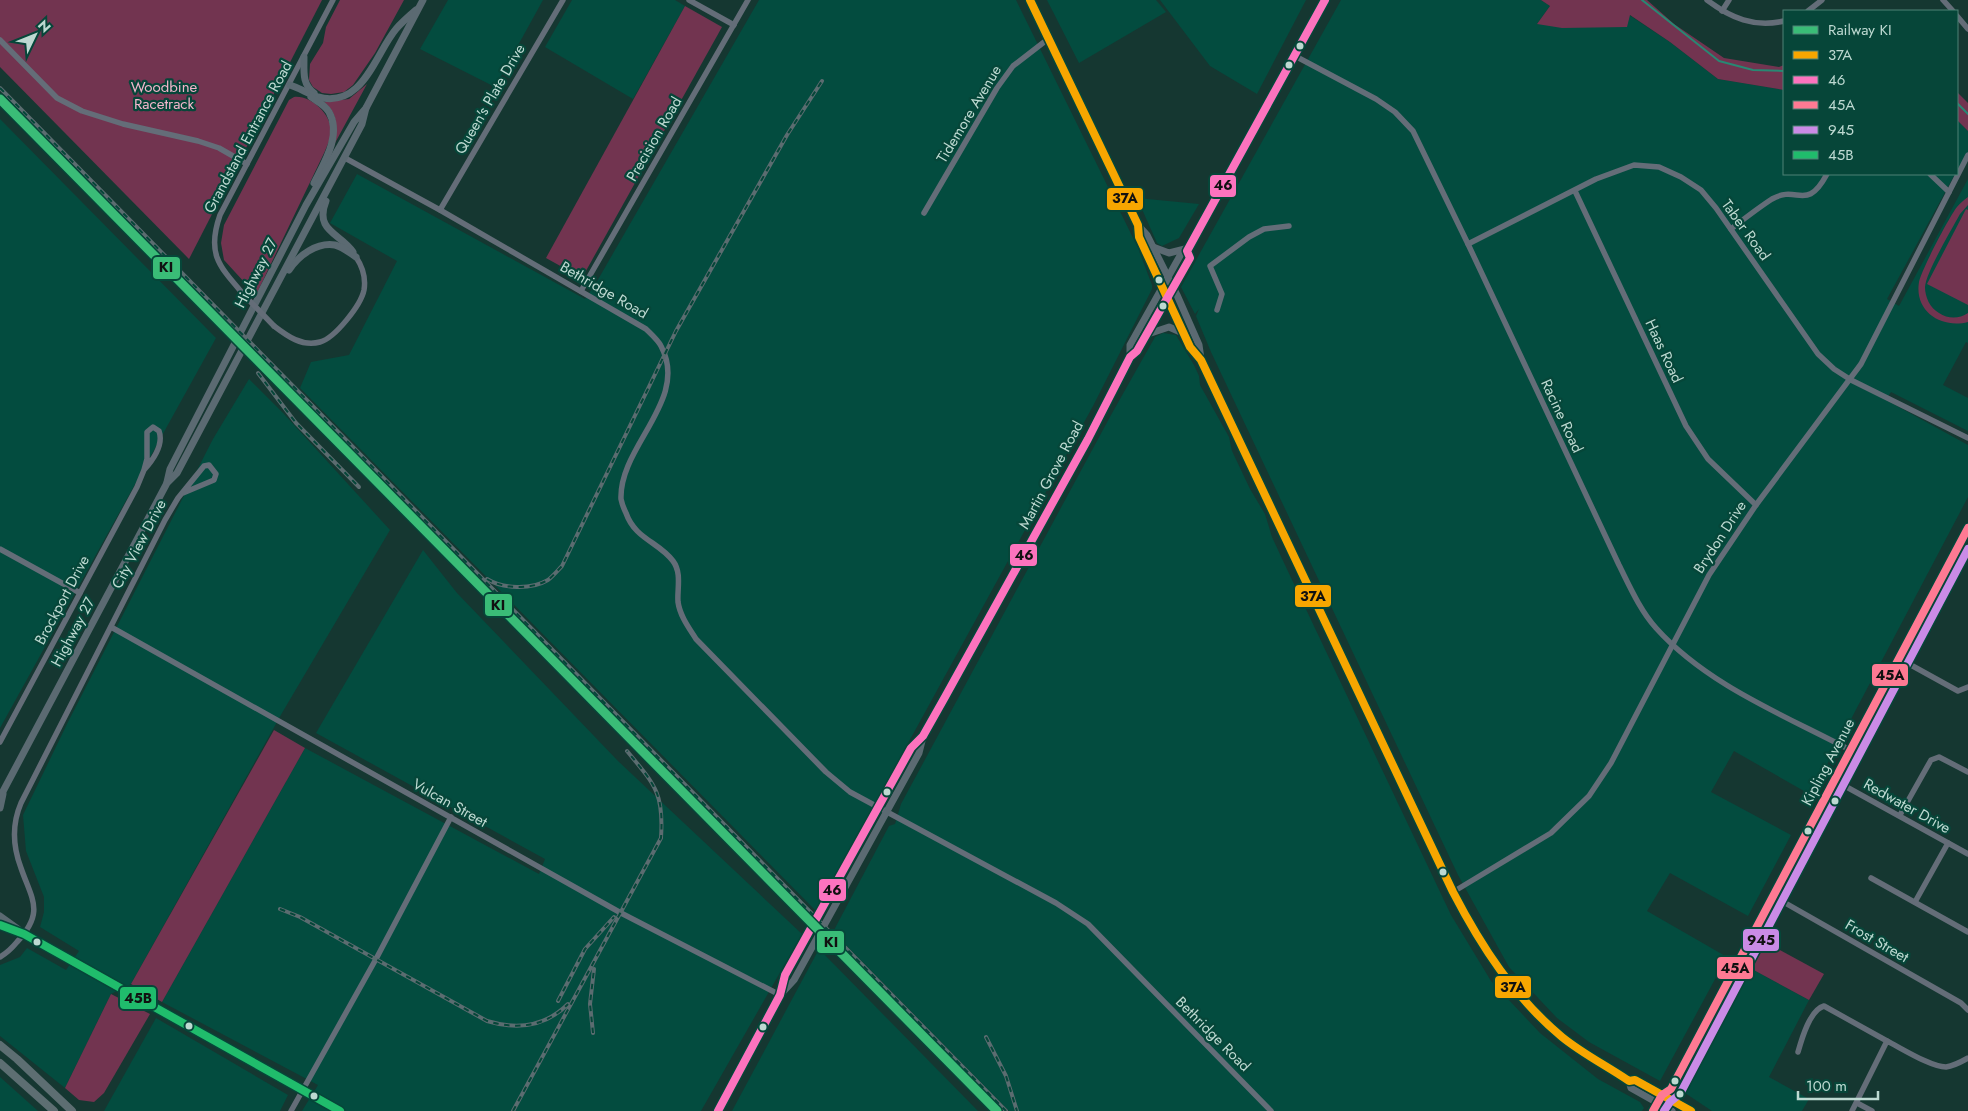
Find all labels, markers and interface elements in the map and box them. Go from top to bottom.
north arrow [10,10,60,60]
legend [1783,10,1958,175]
text: N [33,15,56,37]
text: Railway KI [1828,19,1892,41]
street label: Queen's Plate Drive [449,40,531,158]
unlabelled marker [1295,41,1305,51]
text: 37A [1828,44,1852,66]
street label: Grandstand Entrance Road [198,57,298,217]
unlabelled marker [1284,60,1294,70]
street label: Tidemore Avenue [931,61,1007,167]
text: 46 [1828,69,1845,91]
park label: Woodbine Racetrack [131,76,198,115]
street label: Precision Road [621,93,687,185]
text: 45A [1828,94,1855,116]
text: 945 [1828,119,1854,141]
text: 45B [1828,144,1854,166]
line badge: 46 [1209,174,1237,198]
text: 46 [1213,175,1233,195]
line badge: 37A [1106,187,1144,211]
text: 37A [1112,188,1139,208]
street label: Taber Road [1716,195,1776,265]
street label: Highway 27 [229,234,283,312]
line badge: KI [152,256,181,280]
street label: Bethridge Road [556,256,652,324]
text: KI [159,257,173,277]
unlabelled marker [1154,275,1164,285]
unlabelled marker [1158,301,1168,311]
street label: Haas Road [1640,316,1688,386]
street label: Racine Road [1535,375,1589,457]
street label: Martin Grove Road [1013,417,1089,533]
street label: City View Drive [106,495,172,593]
street label: Brydon Drive [1688,496,1752,578]
line badge: 46 [1009,543,1038,567]
text: 46 [1014,545,1034,565]
street label: Brockport Drive [29,551,95,649]
line badge: 37A [1294,584,1332,608]
text: 37A [1300,586,1327,606]
street label: Highway 27 [45,593,101,671]
line badge: KI [484,593,513,617]
text: KI [491,595,505,615]
line badge: 45A [1871,663,1909,687]
text: 45A [1875,665,1905,685]
street label: Kipling Avenue [1796,714,1860,810]
street label: Vulcan Street [408,773,492,833]
street label: Redwater Drive [1860,773,1955,839]
unlabelled marker [882,787,892,797]
unlabelled marker [1830,796,1840,806]
unlabelled marker [1803,826,1813,836]
unlabelled marker [1438,867,1448,877]
line badge: 46 [818,878,847,902]
text: 46 [822,880,842,900]
street label: Frost Street [1841,914,1913,968]
line badge: 945 [1742,928,1780,952]
line badge: KI [816,930,845,954]
text: 945 [1747,930,1775,950]
text: KI [824,932,838,952]
unlabelled marker [32,937,42,947]
line badge: 45A [1716,956,1754,980]
text: 45A [1720,958,1750,978]
line badge: 37A [1494,975,1532,999]
text: 37A [1500,977,1527,997]
line badge: 45B [119,986,157,1010]
text: 45B [124,988,152,1008]
street label: Bethridge Road [1170,991,1256,1077]
unlabelled marker [184,1021,194,1031]
unlabelled marker [758,1022,768,1032]
scale bar [1798,1068,1878,1100]
text: 100 m [1806,1075,1847,1097]
unlabelled marker [1670,1076,1680,1086]
unlabelled marker [1675,1089,1685,1099]
unlabelled marker [309,1091,319,1101]

